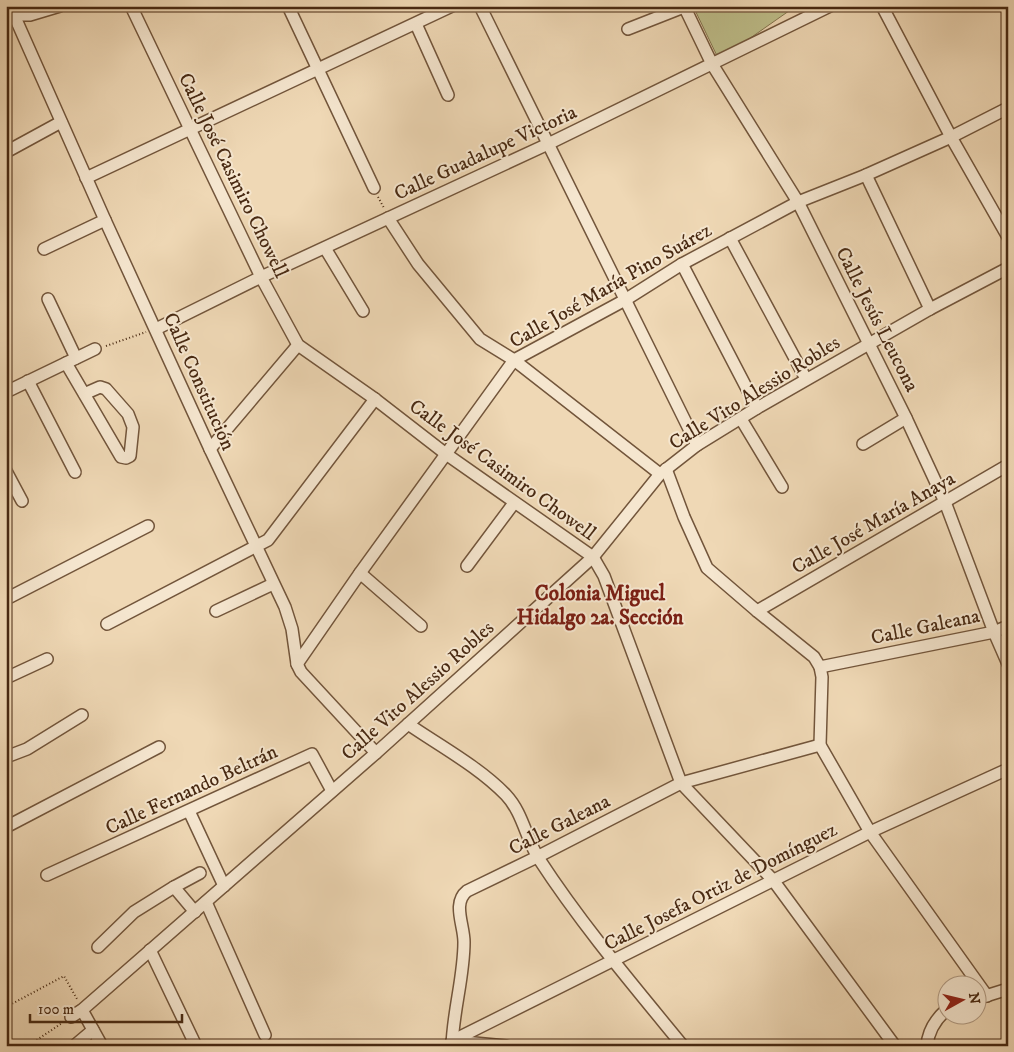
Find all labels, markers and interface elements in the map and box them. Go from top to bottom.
street label: Calle José Casimiro Chowell [172,69,293,282]
street label: Calle Guadalupe Victoria [390,100,581,207]
street label: Calle José María Pino Suárez [505,218,717,354]
street label: Calle Jesús Leucona [829,243,924,397]
street label: Calle Constitución [157,309,240,455]
street label: Calle Vito Alessio Robles [665,330,845,456]
street label: Calle José Casimiro Chowell [404,394,600,546]
street label: Calle José María Anaya [788,466,960,580]
district label: Colonia Miguel Hidalgo 2a. Sección [517,581,684,631]
street label: Calle Galeana [869,604,982,651]
street label: Calle Vito Alessio Robles [336,616,500,766]
street label: Calle Fernando Beltrán [102,739,282,841]
street label: Calle Galeana [505,789,615,862]
street label: Calle Josefa Ortiz de Domínguez [600,817,842,957]
north arrow [936,974,986,1024]
text: N [964,991,984,1006]
scale bar [30,992,182,1024]
text: 100 m [38,1000,74,1019]

